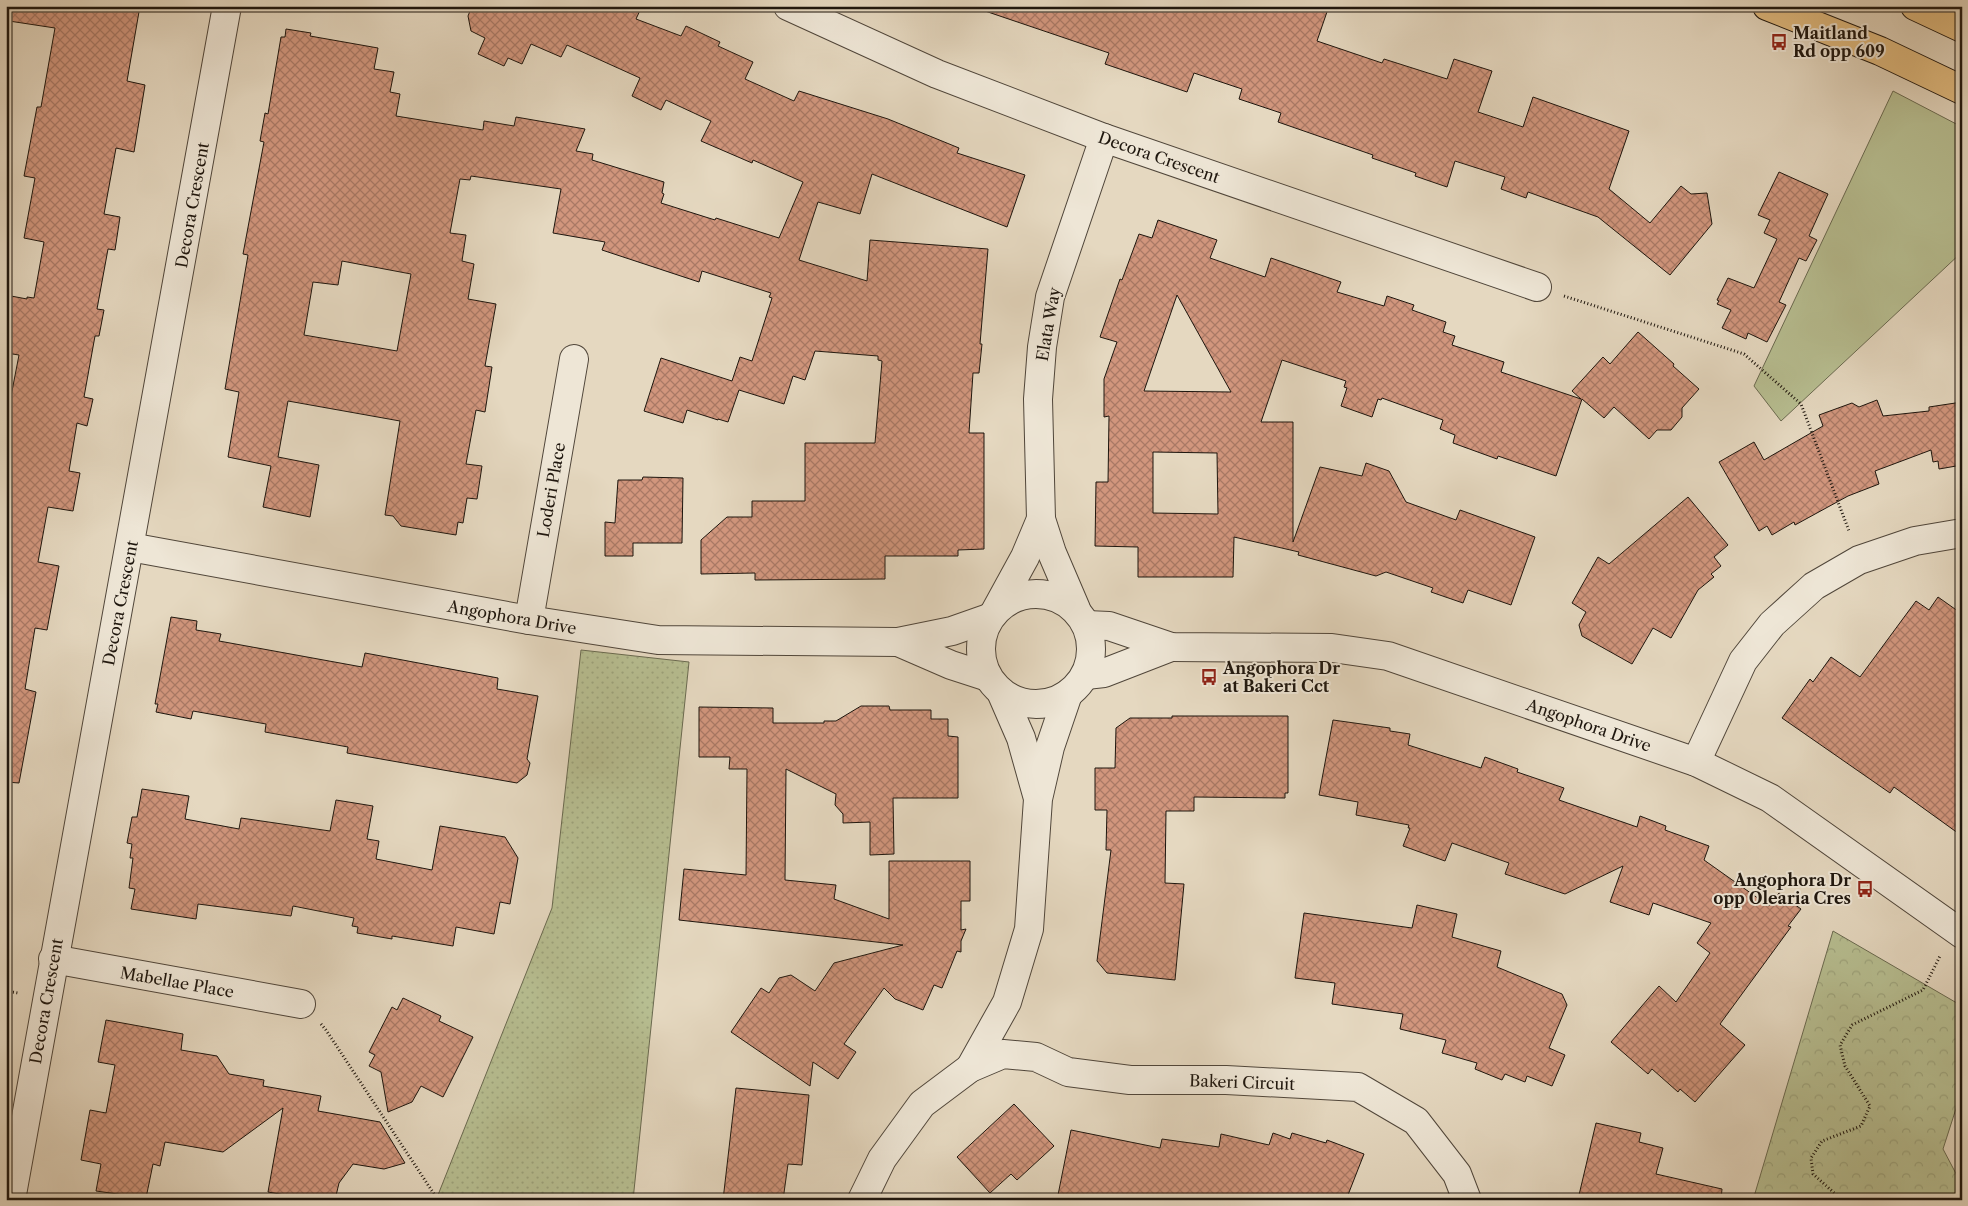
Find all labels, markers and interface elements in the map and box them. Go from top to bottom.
place label: Maitland Rd opp 609 [1793,23,1885,61]
bus stop icon: Maitland Rd opp 609 [1769,32,1789,52]
street label: Decora Crescent [1096,127,1223,187]
street label: Decora Crescent [171,140,213,269]
street label: Elata Way [1032,284,1065,363]
street label: Loderi Place [533,441,569,539]
street label: Decora Crescent [98,538,142,667]
street label: Angophora Drive [445,596,578,638]
place label: Angophora Dr at Bakeri Cct [1222,658,1340,696]
bus stop icon: Angophora Dr at Bakeri Cct [1199,667,1219,687]
street label: Angophora Drive [1523,694,1654,756]
place label: Angophora Dr opp Olearia Cres [1713,870,1851,908]
bus stop icon: Angophora Dr opp Olearia Cres [1855,879,1875,899]
street label: Decora Crescent [25,936,67,1065]
street label: Mabellae Place [118,962,236,1002]
street label: Bakeri Circuit [1189,1070,1295,1094]

